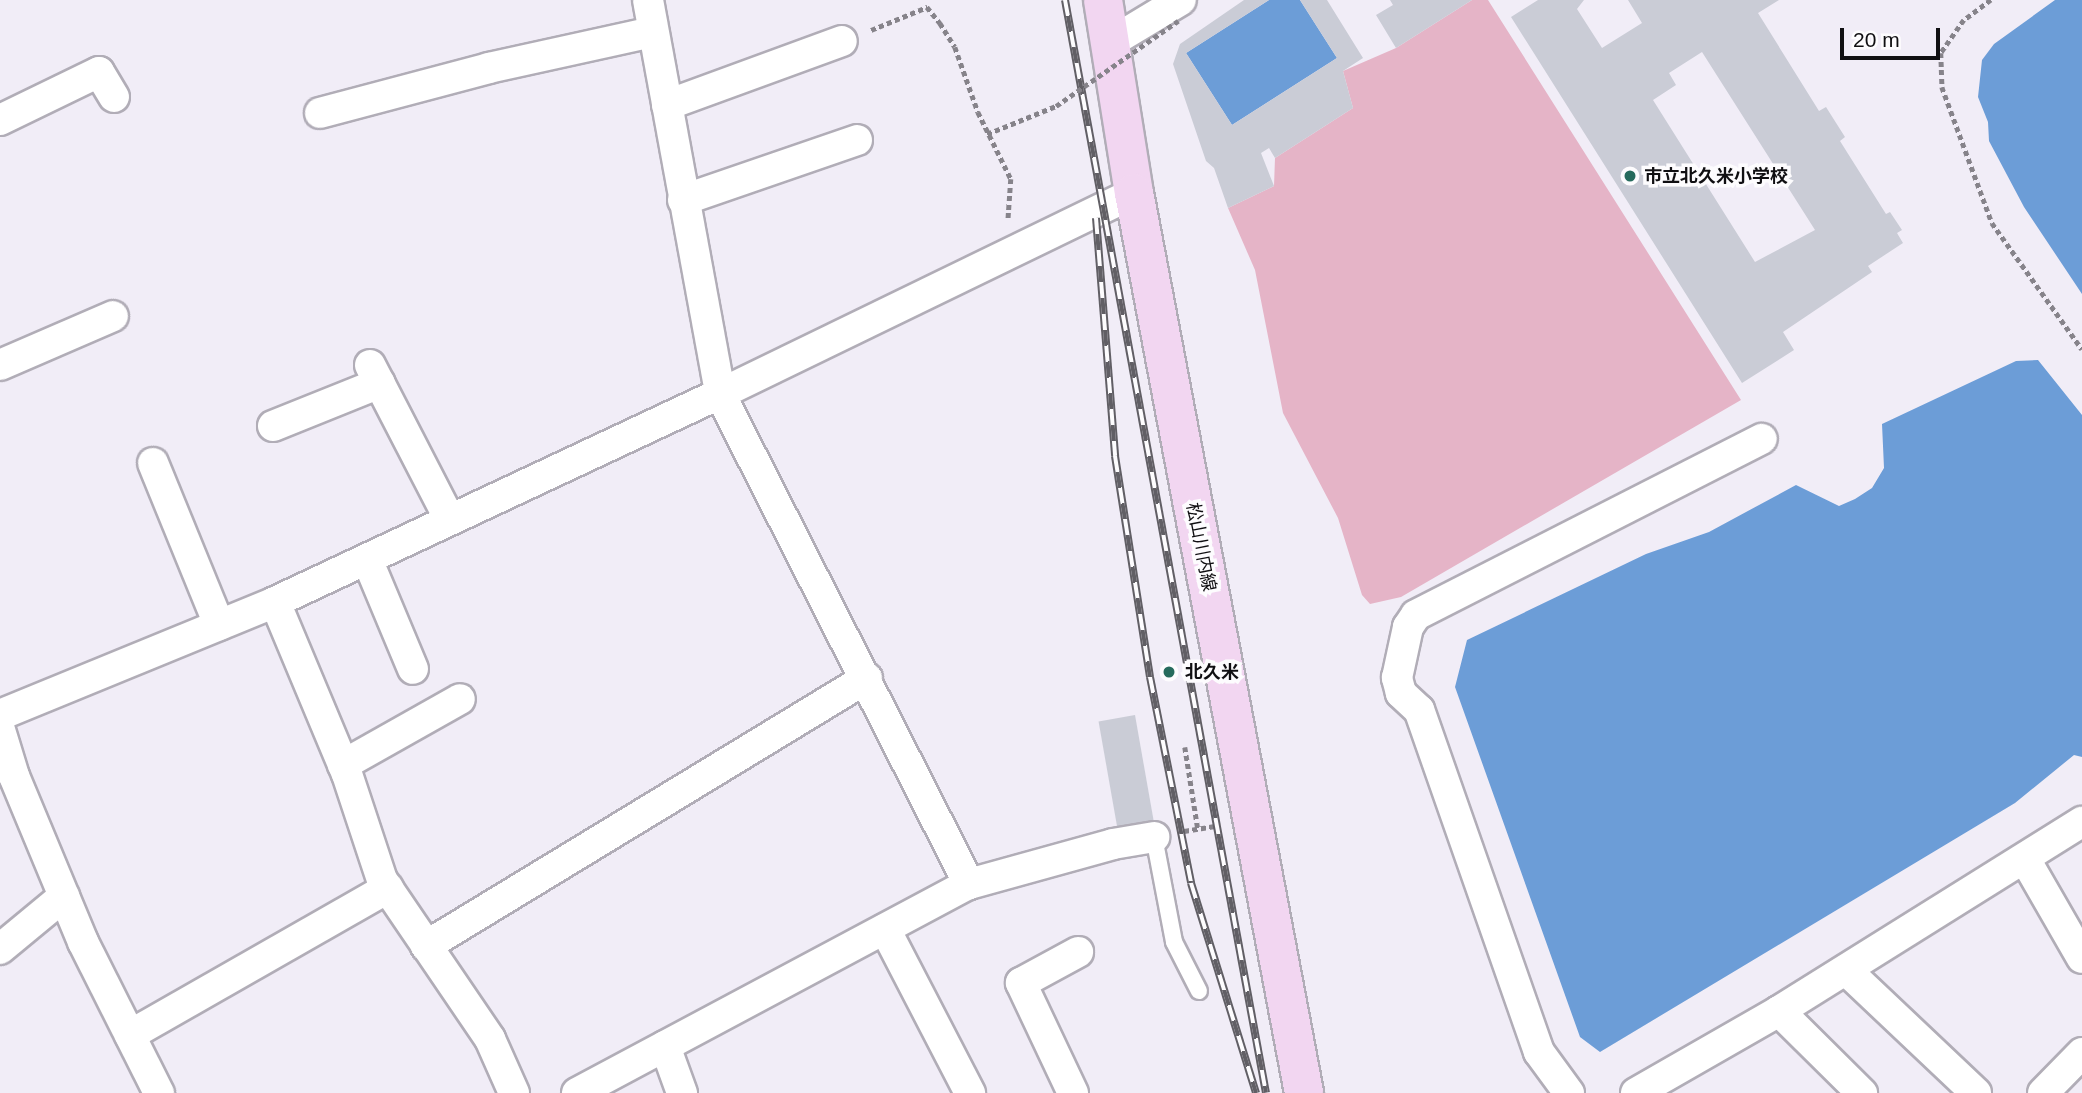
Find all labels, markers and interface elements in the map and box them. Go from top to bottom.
scale bar [1844,14,1944,58]
text: 20 m [1853,28,1900,51]
place label: 市立北久米小学校 [1644,165,1788,187]
marker: 市立北久米小学校 [1622,168,1638,184]
street label: 松山川内線 [1182,501,1220,593]
place label: 北久米 [1185,661,1239,683]
marker: 北久米 [1159,662,1179,682]

